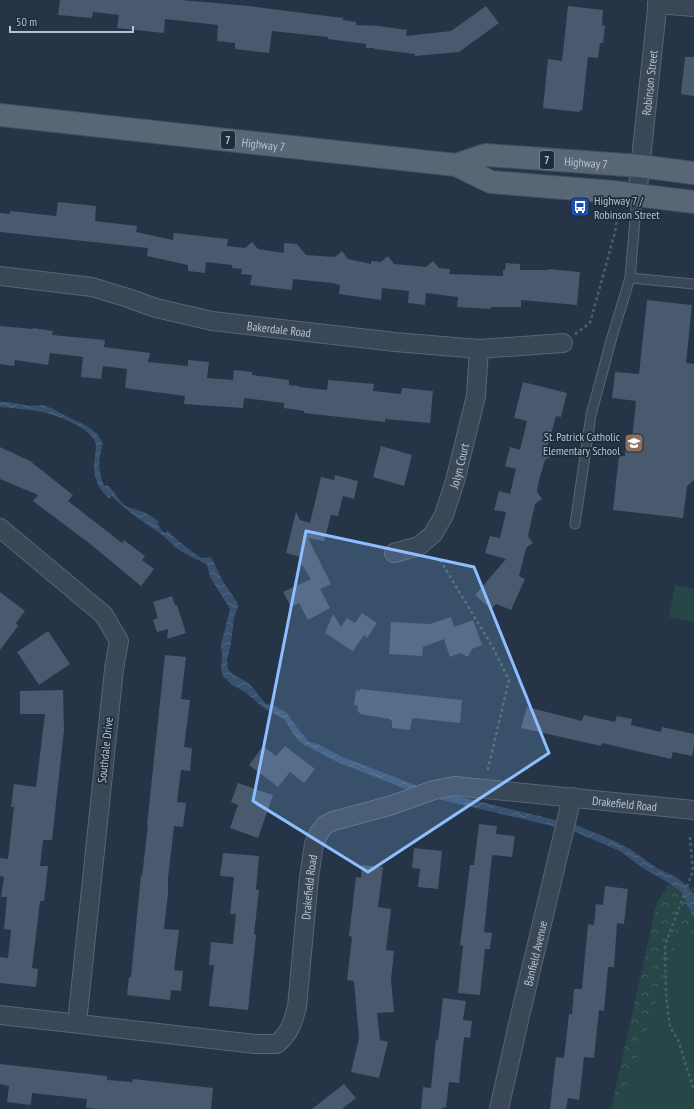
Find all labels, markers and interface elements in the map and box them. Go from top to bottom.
scale bar [10,8,133,34]
text: 50 m [16,14,37,29]
street label: Robinson Street [638,49,660,116]
road number: 7 [221,131,235,149]
street label: Highway 7 [241,134,286,154]
road number: 7 [540,151,554,169]
street label: Highway 7 [564,153,608,171]
place label: Highway 7 / Robinson Street [594,193,660,222]
bus stop icon: Highway 7 / Robinson Street [569,196,591,218]
street label: Bakerdale Road [246,318,312,340]
place label: St. Patrick Catholic Elementary School [543,429,621,458]
school or university icon: St. Patrick Catholic Elementary School [623,432,645,454]
street label: Jolyn Court [445,441,472,491]
street label: Southdale Drive [94,716,116,784]
street label: Drakefield Road [591,792,658,814]
street label: Drakefield Road [298,854,320,920]
street label: Banfield Avenue [520,919,550,987]

